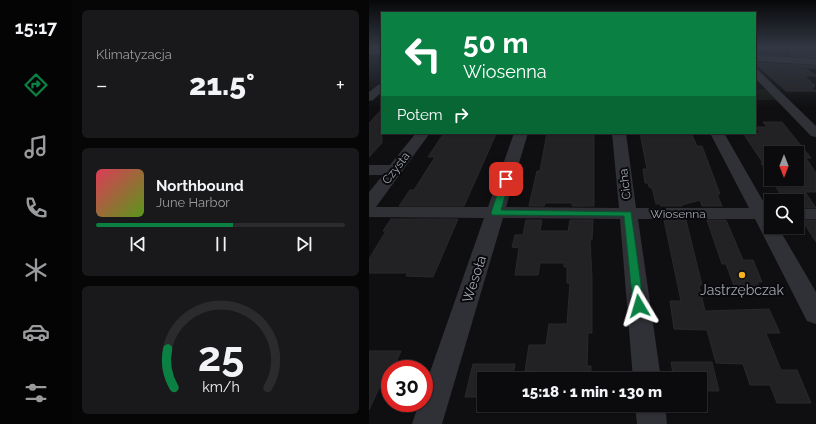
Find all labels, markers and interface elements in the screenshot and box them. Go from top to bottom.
text: 15:17 [15,17,57,38]
text: 50 m [463,27,529,60]
icon: left [397,28,449,80]
text: Klimatyzacja [96,47,172,62]
text: Wiosenna [463,61,547,82]
text: 21.5° [189,67,255,102]
icon: directions [22,71,50,99]
text: − [96,72,108,98]
text: + [336,72,345,98]
icon: right [450,104,472,126]
text: Potem [397,106,442,124]
icon: music [22,133,50,161]
north arrow [764,146,804,186]
map controls [764,146,804,234]
street label: Czysta [379,149,413,187]
pin [489,162,523,196]
icon: arrive [495,168,517,190]
street label: Cicha [616,168,634,200]
text: Northbound [156,177,244,195]
icon: phone [22,194,50,222]
button: search [764,194,804,234]
text: June Harbor [156,195,230,210]
street label: Wiosenna [650,207,706,221]
icon: previous [127,233,149,255]
icon: pause [210,233,232,255]
icon: next [293,233,315,255]
street label: Wesoła [459,253,489,305]
icon: climate [22,256,50,284]
marker: Jastrzębczak [737,270,747,280]
place label: Jastrzębczak [700,282,784,298]
position arrow [618,285,660,327]
icon: car [22,318,50,346]
text: 25 [197,332,244,381]
speed limit sign: 30 [381,360,433,412]
icon: filters [22,379,50,407]
text: km/h [202,379,239,395]
text: 15:18 · 1 min · 130 m [522,383,662,401]

